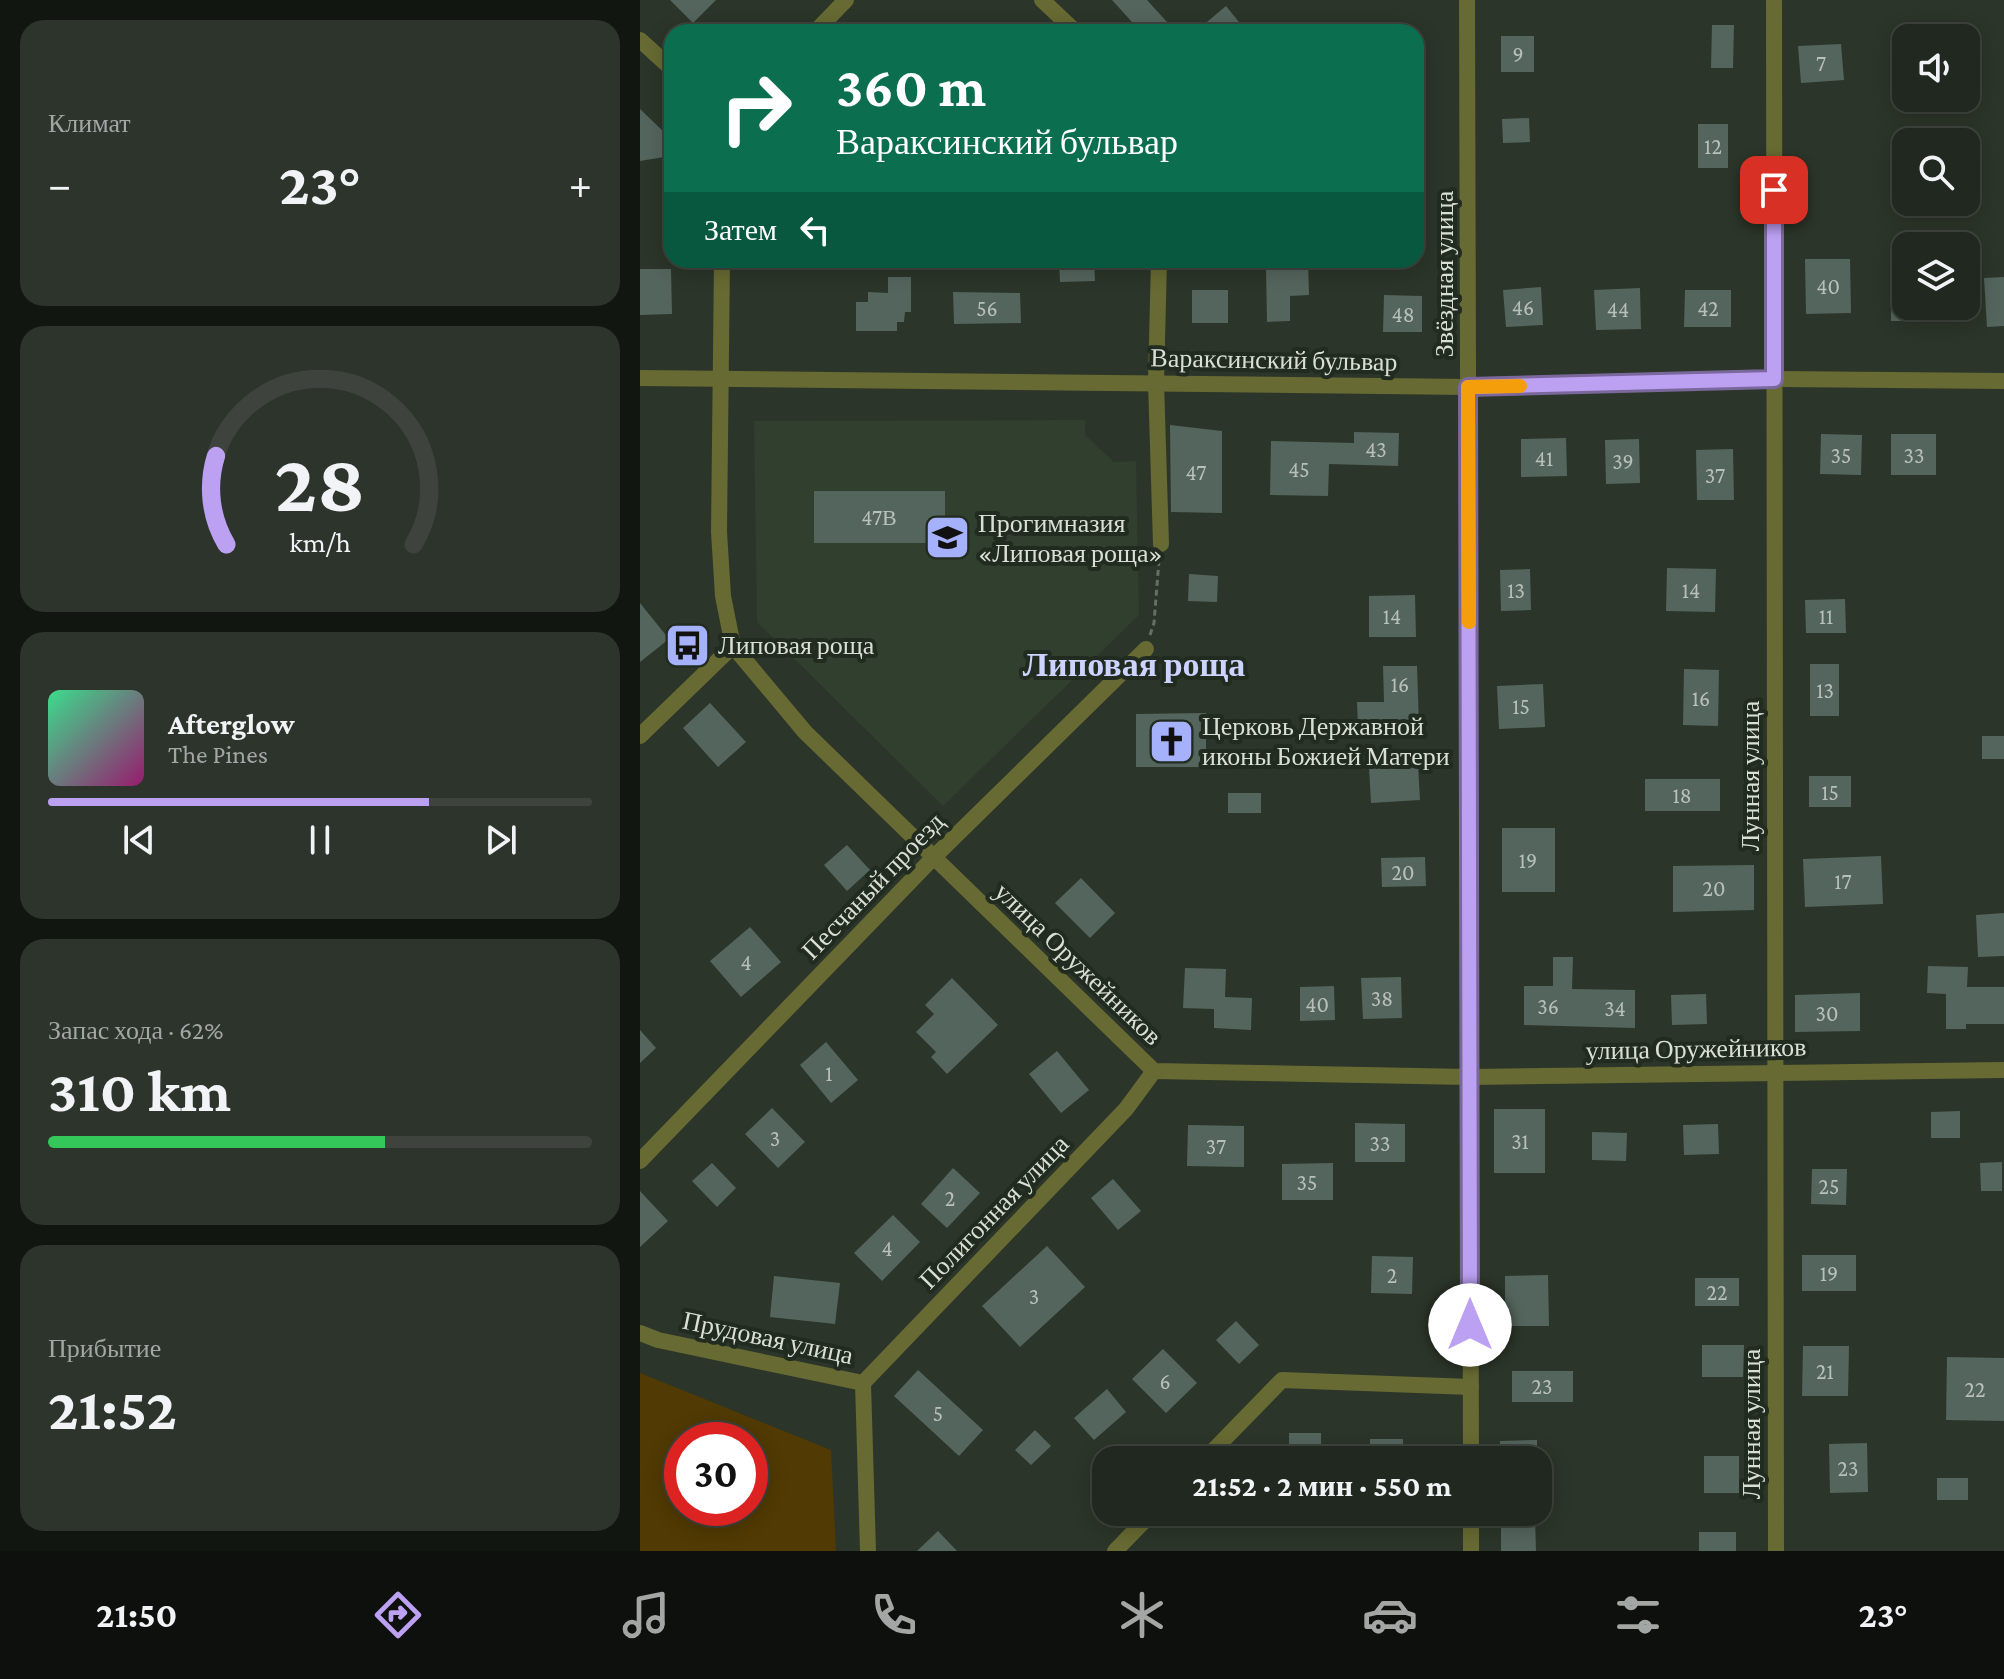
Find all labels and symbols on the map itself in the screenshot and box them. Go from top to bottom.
house number: 9 [1512,42,1524,67]
house number: 7 [1816,51,1826,76]
house number: 12 [1704,134,1722,159]
pin [1740,156,1808,224]
street label: Звёздная улица [1430,190,1459,357]
house number: 40 [1816,274,1840,299]
house number: 46 [1512,295,1534,320]
house number: 56 [976,296,998,321]
house number: 42 [1697,296,1719,321]
house number: 44 [1607,297,1629,322]
house number: 48 [1391,302,1415,327]
street label: Вараксинский бульвар [1150,343,1398,377]
house number: 43 [1365,437,1387,462]
house number: 35 [1831,443,1851,468]
house number: 33 [1904,443,1924,468]
house number: 41 [1535,446,1553,471]
house number: 39 [1612,449,1634,474]
house number: 45 [1288,457,1310,482]
house number: 47 [1186,460,1206,485]
house number: 37 [1705,463,1725,488]
house number: 47В [861,505,897,530]
place label: Прогимназия «Липовая роща» [978,509,1163,568]
school or university icon: Прогимназия «Липовая роща» [923,514,971,562]
house number: 13 [1507,578,1525,603]
house number: 14 [1682,578,1700,603]
house number: 14 [1383,604,1401,629]
house number: 11 [1819,604,1833,629]
bus stop icon: Липовая роща [663,621,711,669]
place label: Липовая роща [718,631,875,660]
district label: Липовая роща [1023,646,1245,683]
house number: 16 [1391,672,1409,697]
house number: 13 [1816,678,1834,703]
house number: 16 [1692,686,1710,711]
house number: 15 [1512,694,1530,719]
street label: Лунная улица [1736,700,1765,851]
place label: Церковь Державной иконы Божией Матери [1202,712,1450,771]
church icon: Церковь Державной иконы Божией Матери [1147,717,1195,765]
house number: 15 [1821,780,1839,805]
house number: 18 [1672,783,1692,808]
street label: Песчаный проезд [796,807,950,965]
house number: 19 [1519,848,1537,873]
house number: 20 [1392,860,1414,885]
house number: 17 [1834,869,1852,894]
house number: 20 [1703,876,1725,901]
street label: улица Оружейников [989,877,1167,1051]
house number: 4 [740,950,752,975]
house number: 38 [1371,986,1393,1011]
house number: 40 [1305,992,1329,1017]
house number: 36 [1537,994,1559,1019]
house number: 34 [1604,996,1626,1021]
house number: 30 [1816,1001,1838,1026]
street label: улица Оружейников [1585,1033,1807,1065]
house number: 1 [825,1061,833,1086]
house number: 3 [770,1126,780,1151]
street label: Полигонная улица [913,1129,1075,1295]
house number: 31 [1511,1129,1529,1154]
house number: 33 [1370,1131,1390,1156]
house number: 37 [1206,1134,1226,1159]
house number: 35 [1297,1170,1317,1195]
house number: 25 [1819,1174,1839,1199]
house number: 2 [945,1186,955,1211]
house number: 4 [881,1236,893,1261]
house number: 19 [1820,1261,1838,1286]
house number: 2 [1387,1263,1397,1288]
house number: 22 [1707,1280,1727,1305]
position arrow [1428,1283,1512,1367]
house number: 3 [1029,1284,1039,1309]
street label: Прудовая улица [680,1306,856,1370]
street label: Лунная улица [1737,1348,1766,1499]
house number: 21 [1816,1359,1834,1384]
house number: 6 [1159,1369,1171,1394]
house number: 23 [1532,1374,1552,1399]
house number: 22 [1965,1377,1985,1402]
house number: 5 [933,1401,943,1426]
speed limit sign: 30 [664,1422,768,1526]
house number: 23 [1838,1456,1858,1481]

